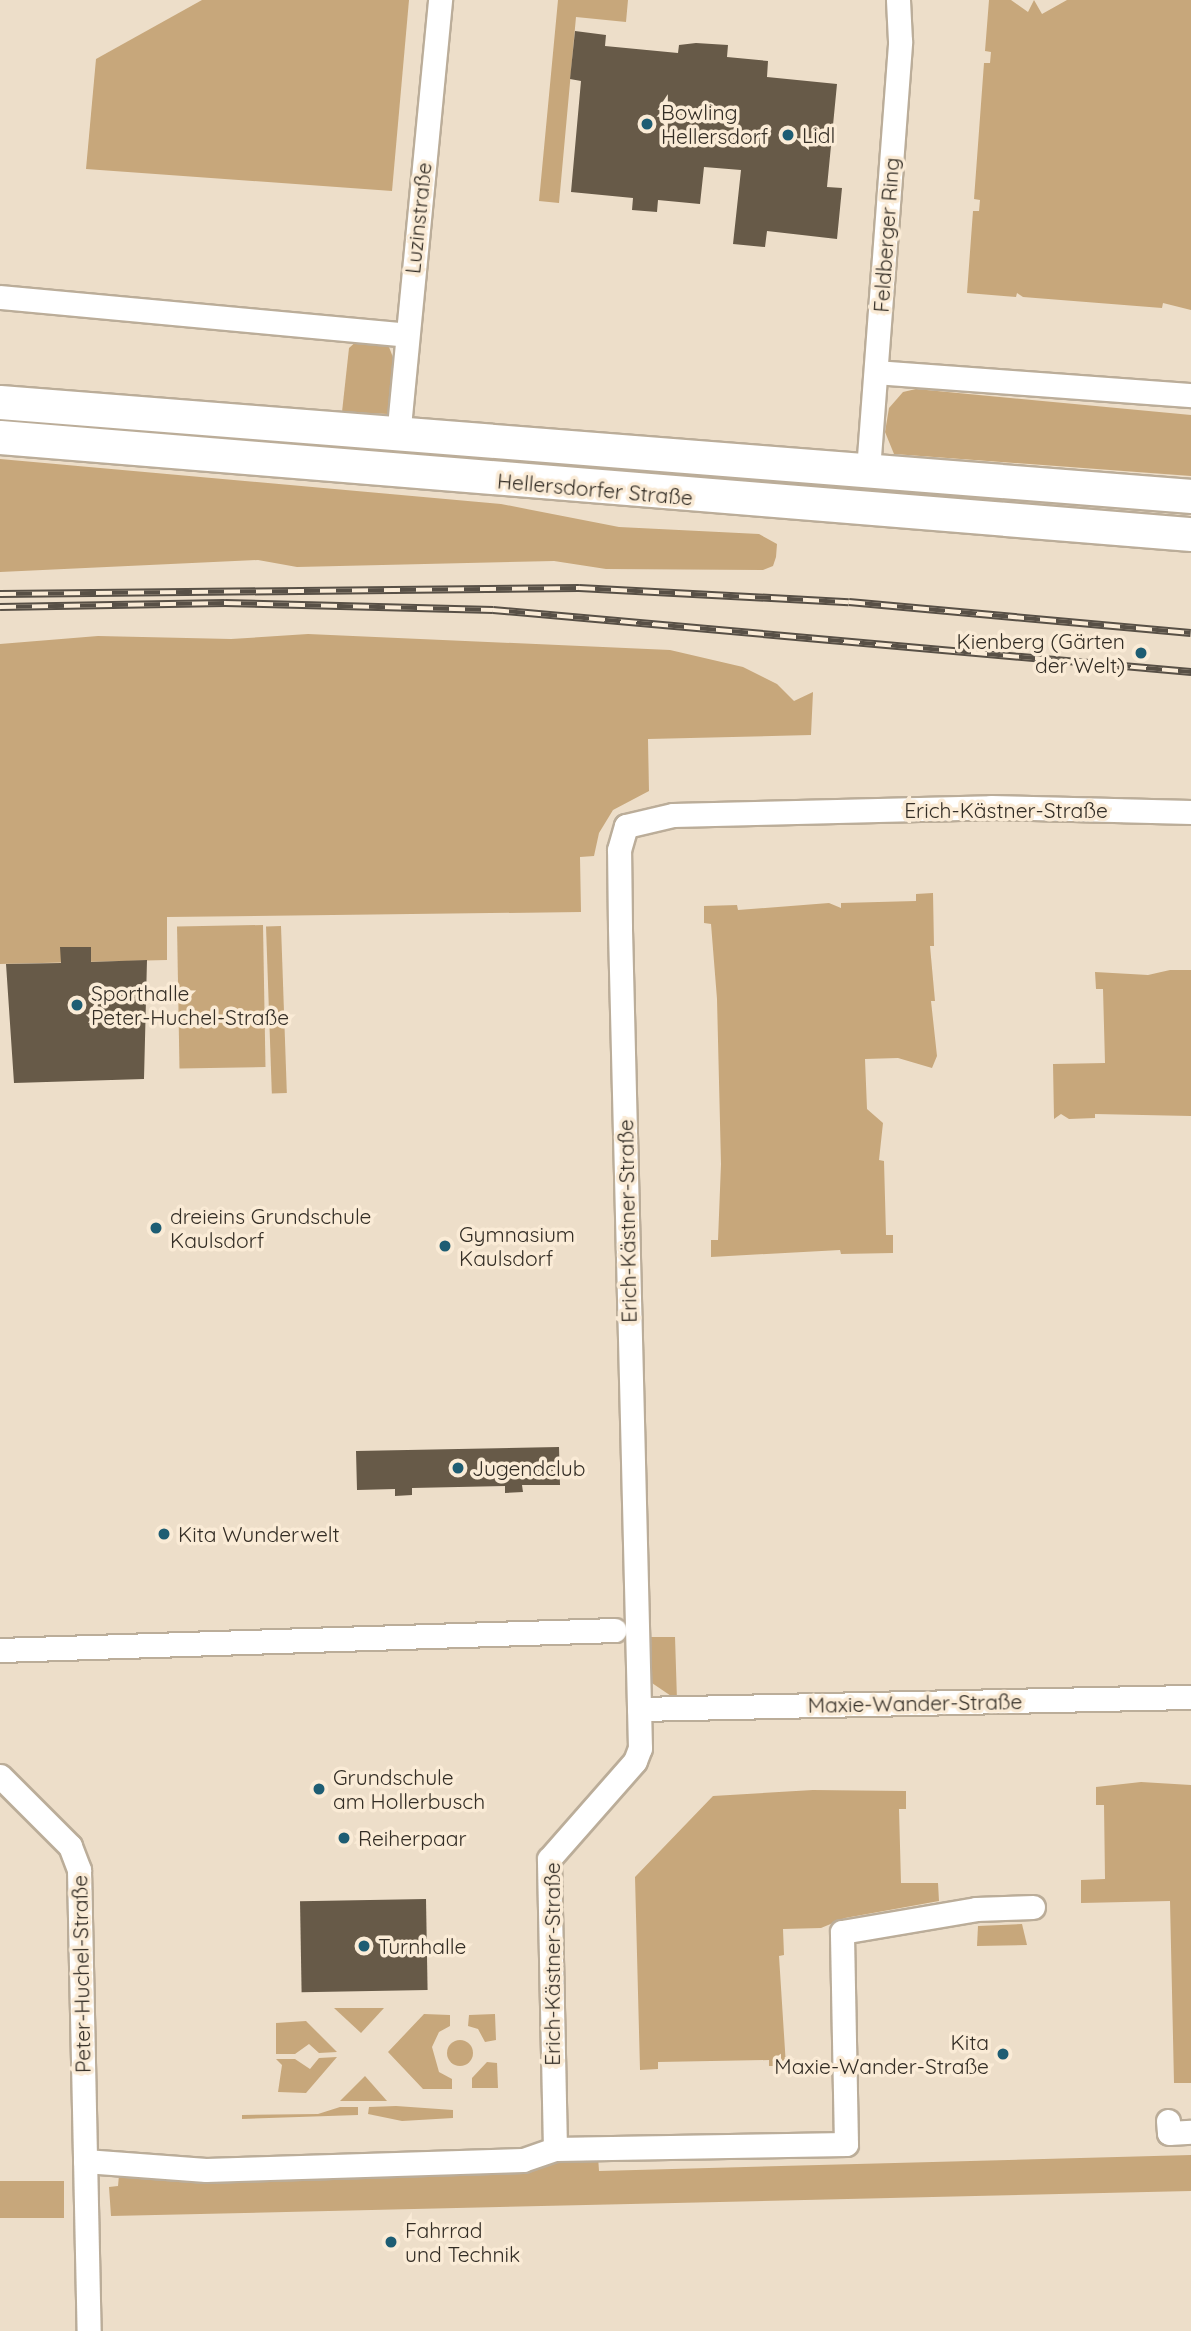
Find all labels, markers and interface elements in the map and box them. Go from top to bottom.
place label: Bowling Hellersdorf [661,99,768,149]
marker: Bowling Hellersdorf [639,116,655,132]
place label: Lidl [802,122,835,148]
marker: Lidl [780,127,796,143]
street label: Feldberger Ring [868,157,904,313]
street label: Luzinstraße [400,161,436,275]
street label: Hellersdorfer Straße [496,468,694,510]
place label: Kienberg (Gärten der Welt) [957,628,1125,678]
marker: Kienberg (Gärten der Welt) [1131,643,1151,663]
street label: Erich-Kästner-Straße [904,797,1108,823]
place label: Sporthalle Peter-Huchel-Straße [91,980,289,1030]
marker: Sporthalle Peter-Huchel-Straße [69,997,85,1013]
street label: Erich-Kästner-Straße [613,1119,641,1323]
place label: dreieins Grundschule Kaulsdorf [170,1203,371,1253]
marker: dreieins Grundschule Kaulsdorf [148,1220,164,1236]
place label: Gymnasium Kaulsdorf [459,1221,575,1271]
marker: Gymnasium Kaulsdorf [437,1238,453,1254]
place label: Jugendclub [472,1455,585,1481]
marker: Jugendclub [450,1460,466,1476]
place label: Kita Wunderwelt [178,1521,340,1547]
marker: Kita Wunderwelt [156,1526,172,1542]
street label: Maxie-Wander-Straße [807,1689,1023,1717]
place label: Grundschule am Hollerbusch [333,1764,485,1814]
marker: Grundschule am Hollerbusch [311,1781,327,1797]
place label: Reiherpaar [358,1825,467,1851]
marker: Reiherpaar [336,1830,352,1846]
street label: Erich-Kästner-Straße [539,1862,565,2066]
street label: Peter-Huchel-Straße [67,1875,95,2073]
place label: Turnhalle [378,1933,466,1959]
marker: Turnhalle [356,1938,372,1954]
place label: Kita Maxie-Wander-Straße [774,2029,989,2079]
marker: Kita Maxie-Wander-Straße [995,2046,1011,2062]
place label: Fahrrad und Technik [405,2217,520,2267]
marker: Fahrrad und Technik [383,2234,399,2250]

